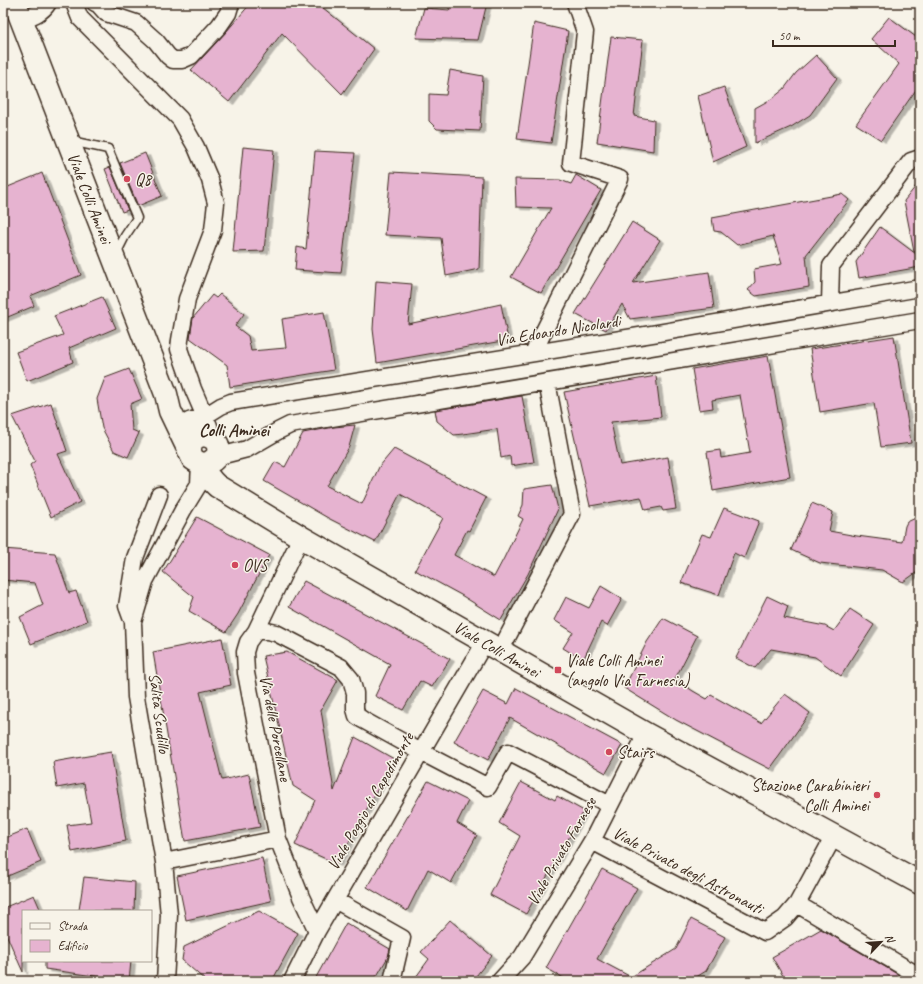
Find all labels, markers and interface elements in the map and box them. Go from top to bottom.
scale bar [773,22,895,48]
text: 50 m [779,28,801,44]
street label: Viale Colli Aminei [63,150,117,248]
place label: Q8 [135,169,154,190]
marker: Q8 [122,174,132,184]
street label: Via Edoardo Nicolardi [494,310,624,351]
district label: Colli Aminei [199,419,272,441]
place label: OVS [243,555,270,576]
marker: OVS [230,560,240,570]
street label: Viale Colli Aminei [450,616,545,683]
place label: Viale Colli Aminei (angolo Via Farnesia) [566,650,691,691]
marker: Viale Colli Aminei (angolo Via Farnesia) [553,665,563,675]
street label: Salita Scudillo [144,672,175,755]
street label: Via delle Porcellane [255,673,296,784]
street label: Viale Poggio di Capodimonte [323,727,419,874]
place label: Stairs [617,742,656,763]
marker: Stairs [604,747,614,757]
place label: Stazione Carabinieri Colli Aminei [751,775,871,816]
marker: Stazione Carabinieri Colli Aminei [872,790,882,800]
street label: Viale Privato Farnese [522,792,602,909]
street label: Viale Privato degli Astronauti [609,822,769,920]
legend [22,910,152,962]
text: Strada [58,918,88,934]
north arrow [861,922,901,962]
text: N [882,932,899,946]
text: Edificio [58,938,88,954]

